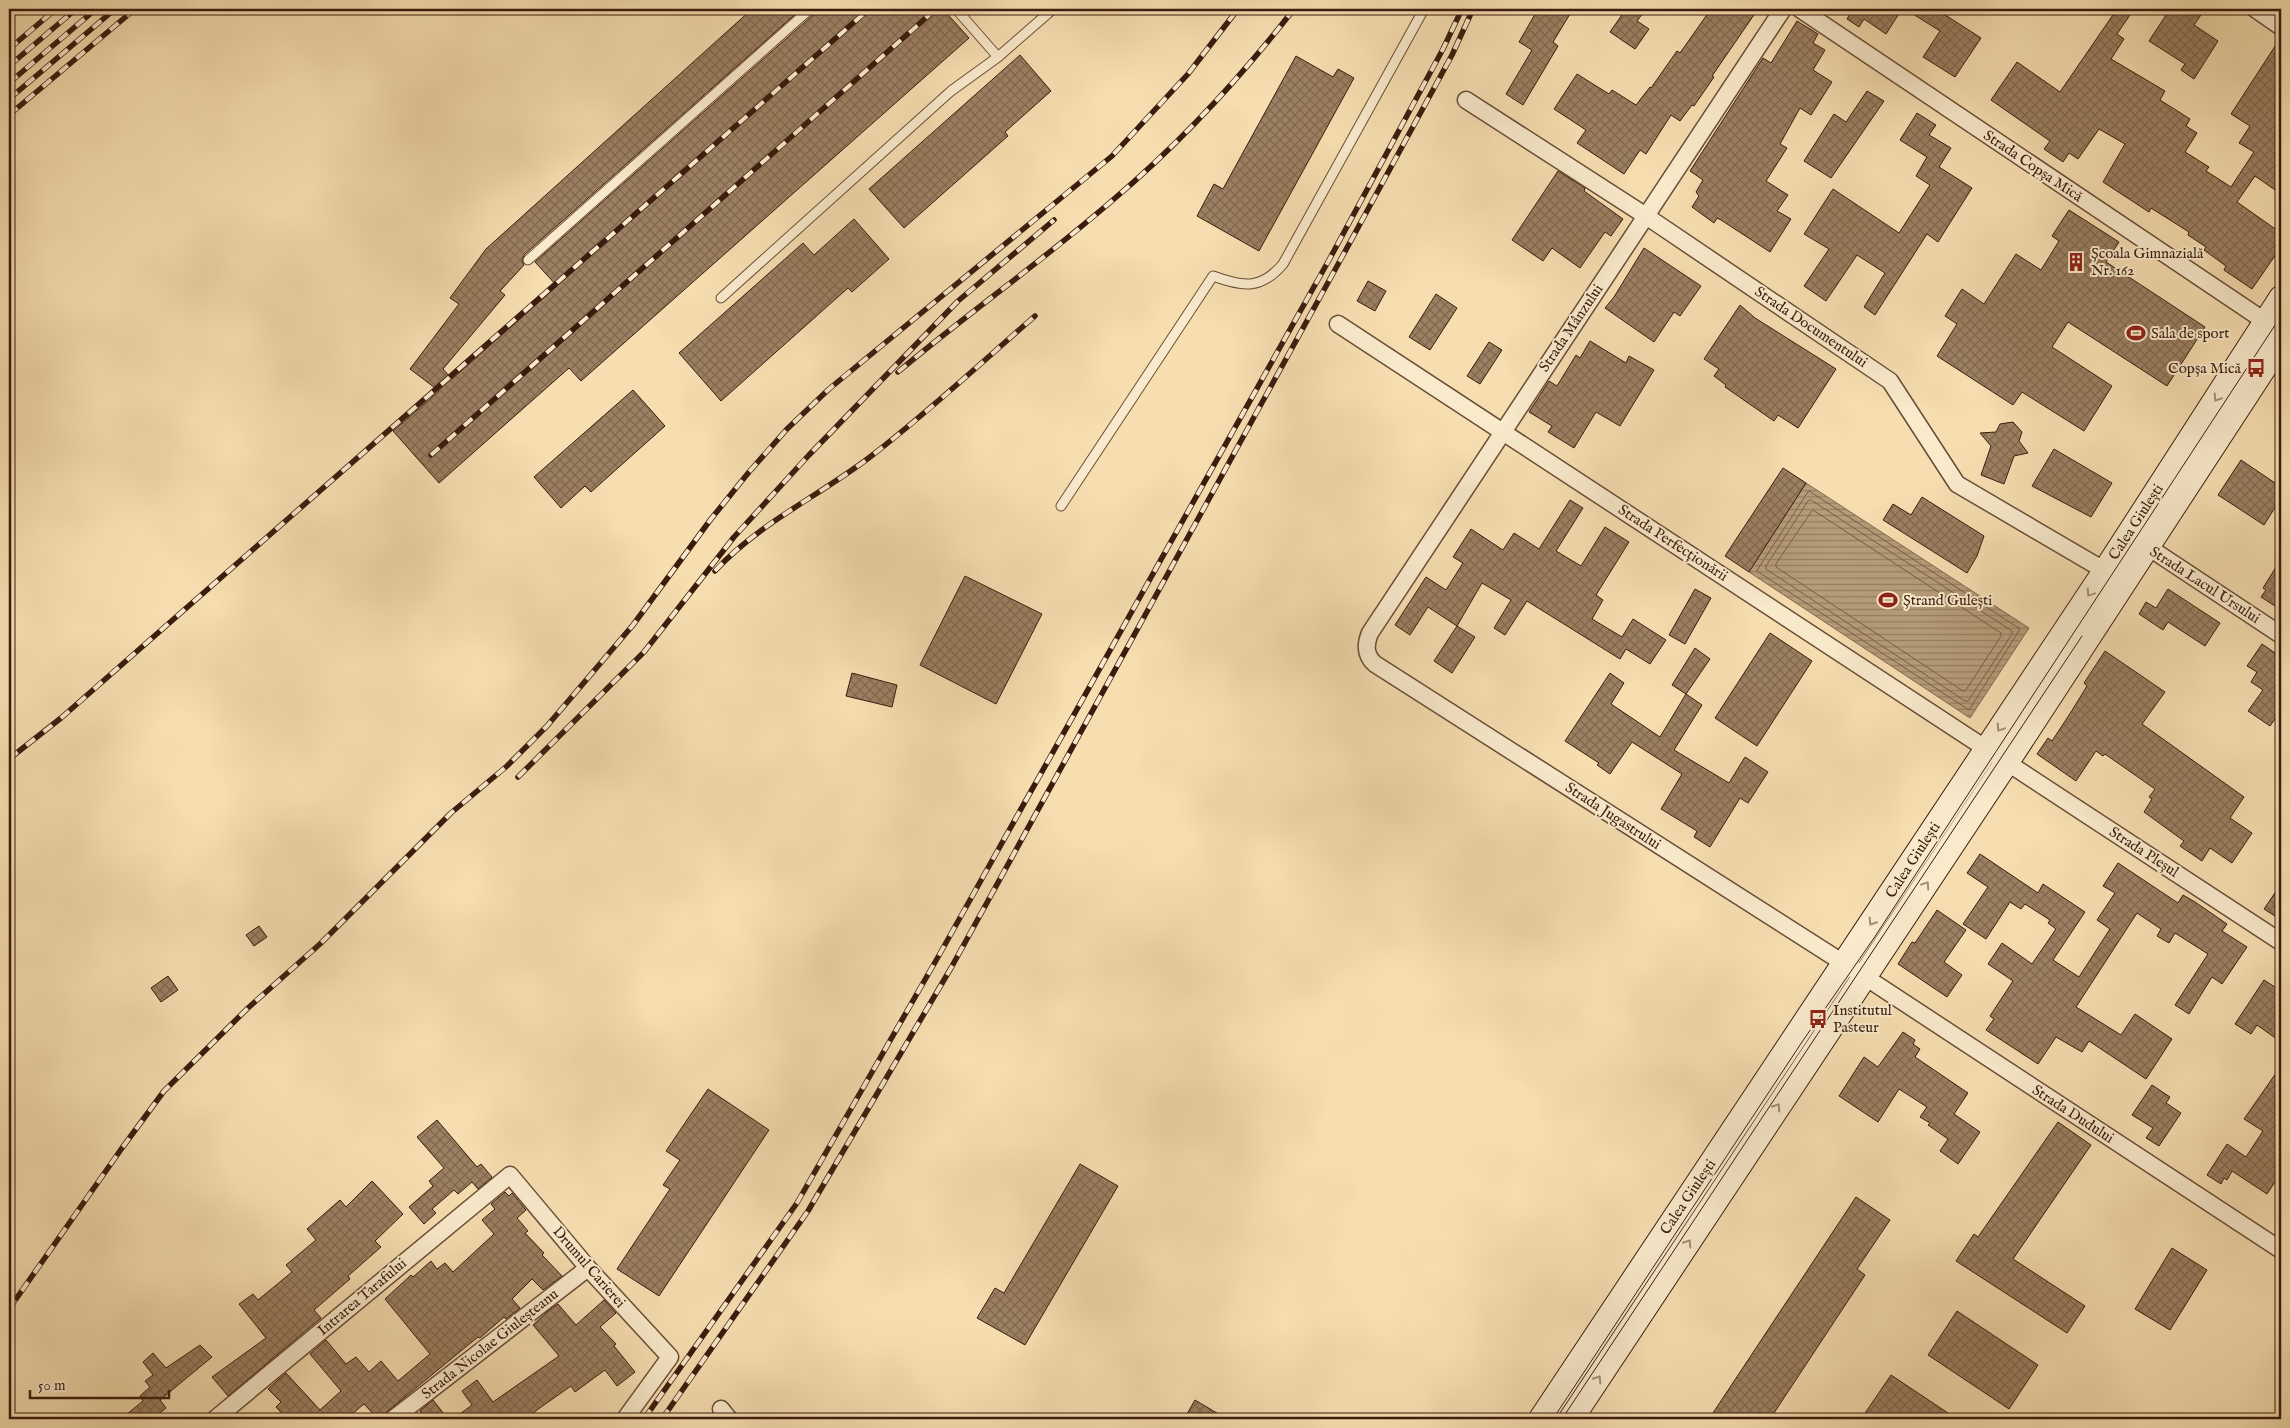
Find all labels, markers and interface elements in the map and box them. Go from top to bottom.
street label: Strada Copșa Mică [1980,126,2087,206]
place label: Școala Gimnazială Nr. 162 [2091,244,2204,280]
building icon: Școala Gimnazială Nr. 162 [2065,251,2087,273]
street label: Strada Mânzului [1535,281,1607,375]
street label: Strada Documentului [1751,282,1871,372]
sports icon: Sala de sport [2125,322,2147,344]
place label: Sala de sport [2151,324,2229,343]
bus stop icon: Copșa Mică [2245,357,2267,379]
place label: Copșa Mică [2168,359,2242,378]
one-way arrow [2214,392,2223,401]
street label: Calea Giulești [2104,480,2168,564]
street label: Strada Perfecționării [1614,500,1732,586]
street label: Strada Lacul Ursului [2146,542,2264,628]
one-way arrow [2087,587,2096,596]
sports icon: Ștrand Gulești [1877,589,1899,611]
place label: Ștrand Gulești [1903,591,1992,610]
one-way arrow [1997,722,2006,732]
street label: Strada Jugastrului [1562,778,1664,854]
street label: Calea Giulești [1881,818,1945,902]
street label: Strada Pleșul [2106,822,2183,882]
one-way arrow [1920,881,1929,891]
one-way arrow [1869,916,1878,926]
place label: Institutul Pasteur [1833,1001,1893,1037]
bus stop icon: Institutul Pasteur [1807,1008,1829,1030]
street label: Strada Dudului [2028,1080,2118,1148]
one-way arrow [1771,1104,1780,1113]
street label: Calea Giulești [1656,1156,1720,1238]
street label: Drumul Carierei [548,1222,630,1312]
one-way arrow [1682,1239,1691,1249]
street label: Intrarea Tarafului [313,1254,411,1340]
street label: Strada Nicolae Giuleșteanu [418,1284,562,1403]
scale bar [30,1368,169,1400]
one-way arrow [1592,1375,1601,1384]
text: 50 m [38,1376,66,1395]

